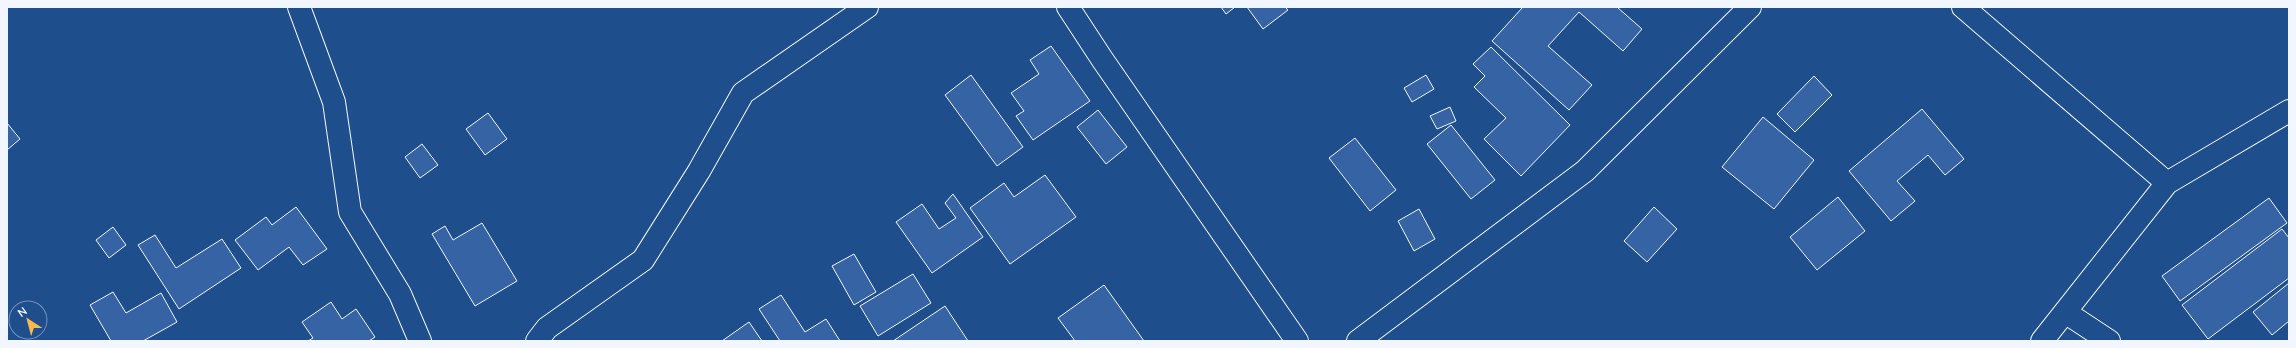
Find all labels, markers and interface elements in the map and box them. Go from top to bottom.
north arrow [8,300,48,340]
text: N [15,304,30,321]

